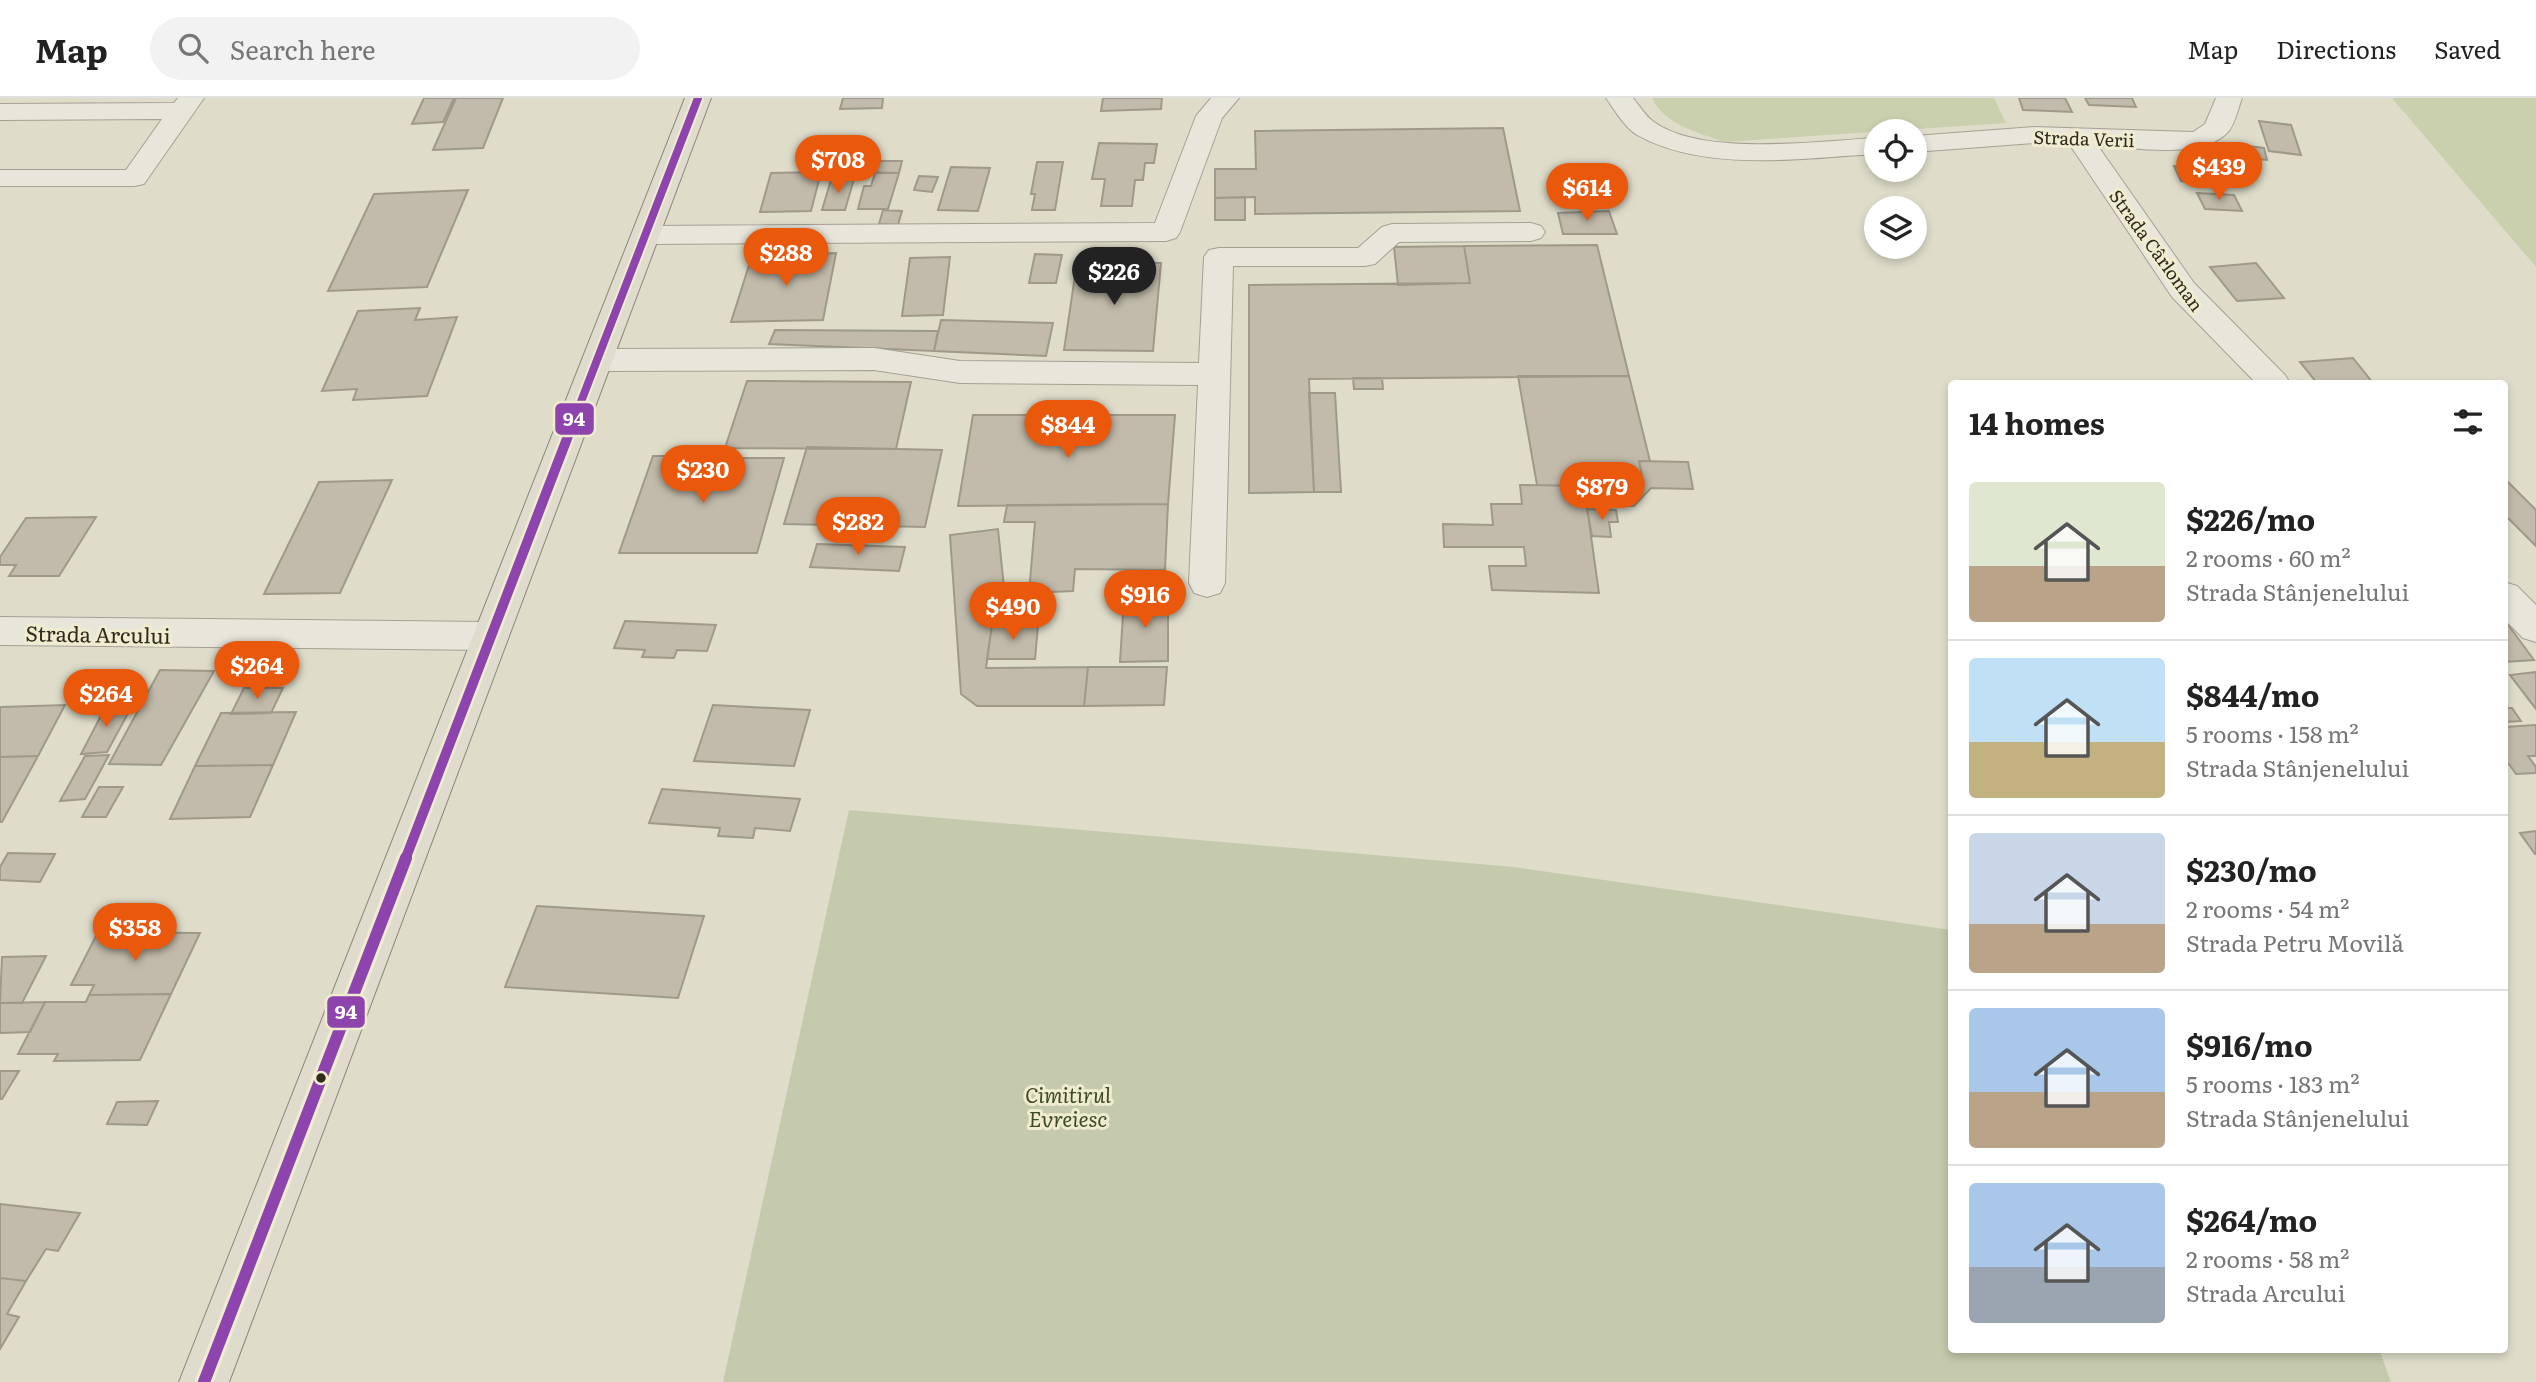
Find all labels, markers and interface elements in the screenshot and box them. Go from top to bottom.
search box [150,17,640,80]
text: Map [35,24,108,73]
icon: search [174,29,212,67]
text: Search here [230,29,376,68]
text: Map [2187,31,2238,66]
text: Directions [2276,31,2396,66]
text: Saved [2434,31,2501,66]
map controls [1864,119,1927,259]
button: locate [1864,119,1927,182]
street label: Strada Verii [2033,123,2135,153]
pin: $708 [797,136,879,195]
text: $708 [811,141,865,175]
pin: $439 [2178,142,2260,202]
text: $439 [2192,148,2246,182]
pin: $614 [1546,164,1628,223]
text: $614 [1562,169,1612,203]
street label: Strada Cârloman [2103,183,2211,317]
button: layers [1864,196,1927,259]
pin: $288 [745,228,827,288]
text: $288 [759,234,813,268]
pin: $226 [1073,248,1155,307]
text: $226 [1088,253,1140,287]
pin: $844 [1027,400,1109,460]
text: 14 homes [1969,400,2105,444]
line badge: 94 [554,402,595,436]
icon: filters [2449,403,2487,441]
text: 94 [563,404,586,432]
text: $844 [1041,406,1095,440]
pin: $230 [662,446,744,505]
text: $230 [676,451,730,485]
pin: $879 [1561,462,1643,522]
text: $879 [1576,468,1628,502]
text: $226/mo [2186,496,2315,540]
pin: $282 [817,498,899,557]
text: $282 [832,503,884,537]
icon: home [2025,510,2109,594]
text: 2 rooms · 60 m² [2186,540,2351,574]
pin: $916 [1104,570,1186,630]
text: Strada Stânjenelului [2186,574,2409,608]
text: $916 [1120,576,1170,610]
pin: $490 [972,582,1054,642]
text: $490 [986,588,1040,622]
street label: Strada Arcului [25,616,171,650]
pin: $264 [216,642,298,701]
text: $264 [230,647,284,681]
pin: $264 [65,670,147,729]
text: $844/mo [2186,672,2319,716]
text: $264 [79,675,133,709]
icon: home [2025,686,2109,770]
text: 5 rooms · 158 m² [2186,716,2359,750]
text: Strada Stânjenelului [2186,750,2409,784]
text: $230/mo [2186,847,2317,891]
icon: home [2025,861,2109,945]
text: 2 rooms · 54 m² [2186,891,2349,925]
pin: $358 [94,904,176,963]
text: $358 [109,909,161,943]
text: Strada Petru Movilă [2186,925,2404,959]
line badge: 94 [326,995,366,1029]
text: 94 [335,997,358,1025]
text: $916/mo [2186,1022,2313,1066]
icon: home [2025,1036,2109,1120]
text: 5 rooms · 183 m² [2186,1066,2360,1100]
unlabelled marker [314,1071,328,1085]
park label: Cimitirul Evreiesc [1025,1078,1111,1133]
text: Strada Stânjenelului [2186,1100,2409,1134]
text: $264/mo [2186,1197,2317,1241]
icon: home [2025,1211,2109,1295]
text: 2 rooms · 58 m² [2186,1241,2349,1275]
text: Strada Arcului [2186,1275,2345,1309]

